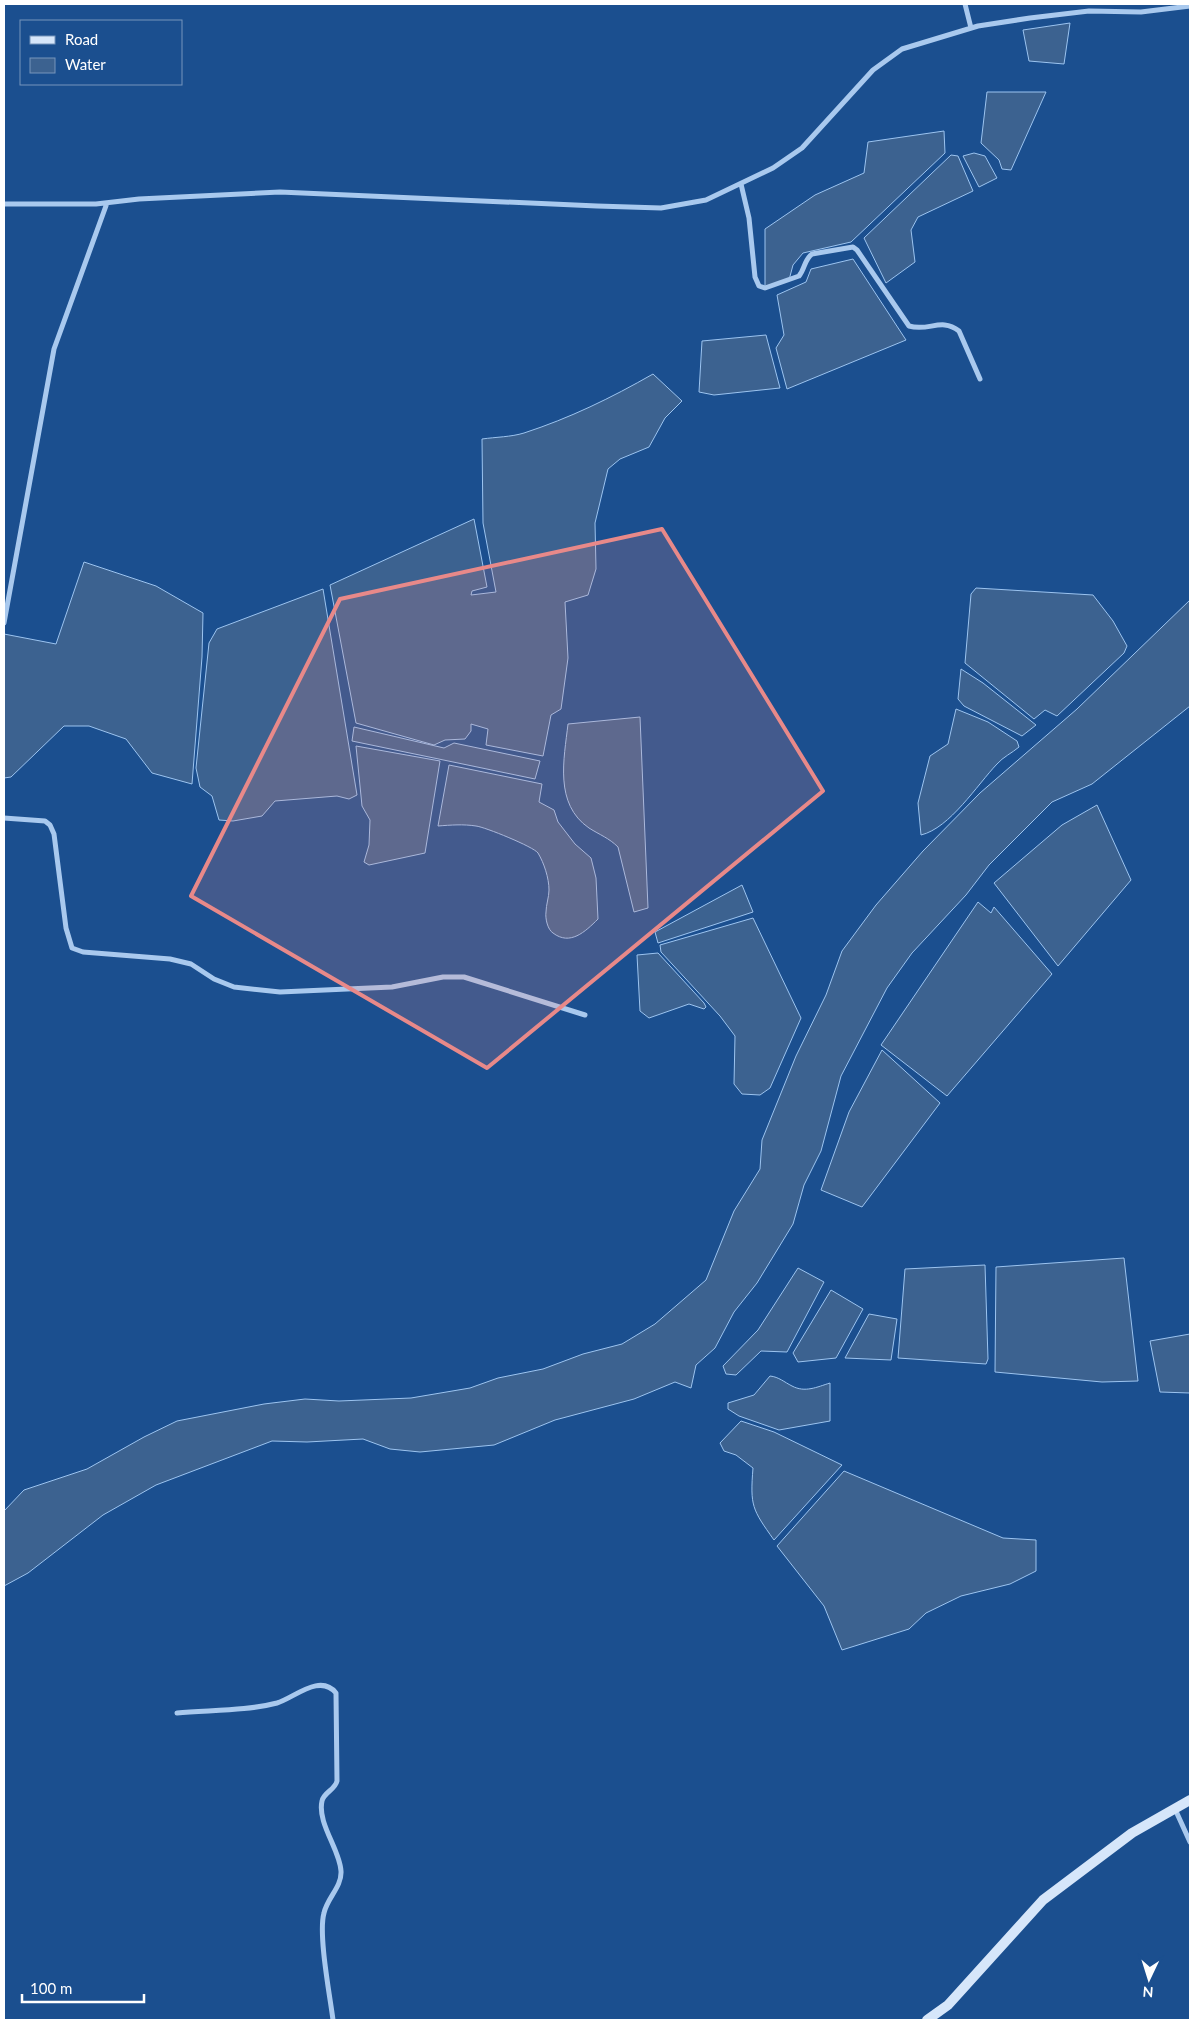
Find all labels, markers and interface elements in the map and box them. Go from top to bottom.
legend [20,20,182,85]
text: Road [65,30,98,48]
text: Water [65,55,106,73]
north arrow [1124,1954,1174,2004]
scale bar [22,1972,145,2004]
text: 100 m [30,1979,72,1997]
text: N [1142,1984,1154,2001]

